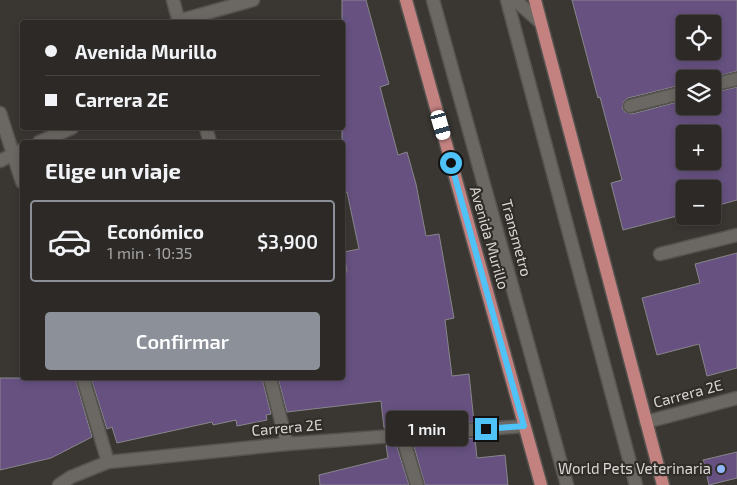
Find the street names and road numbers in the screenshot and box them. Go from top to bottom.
street label: Avenida Murillo [467,184,513,291]
street label: Transmetro [498,197,536,278]
street label: Carrera 2E [651,375,724,411]
street label: Carrera 2E [251,415,323,439]

